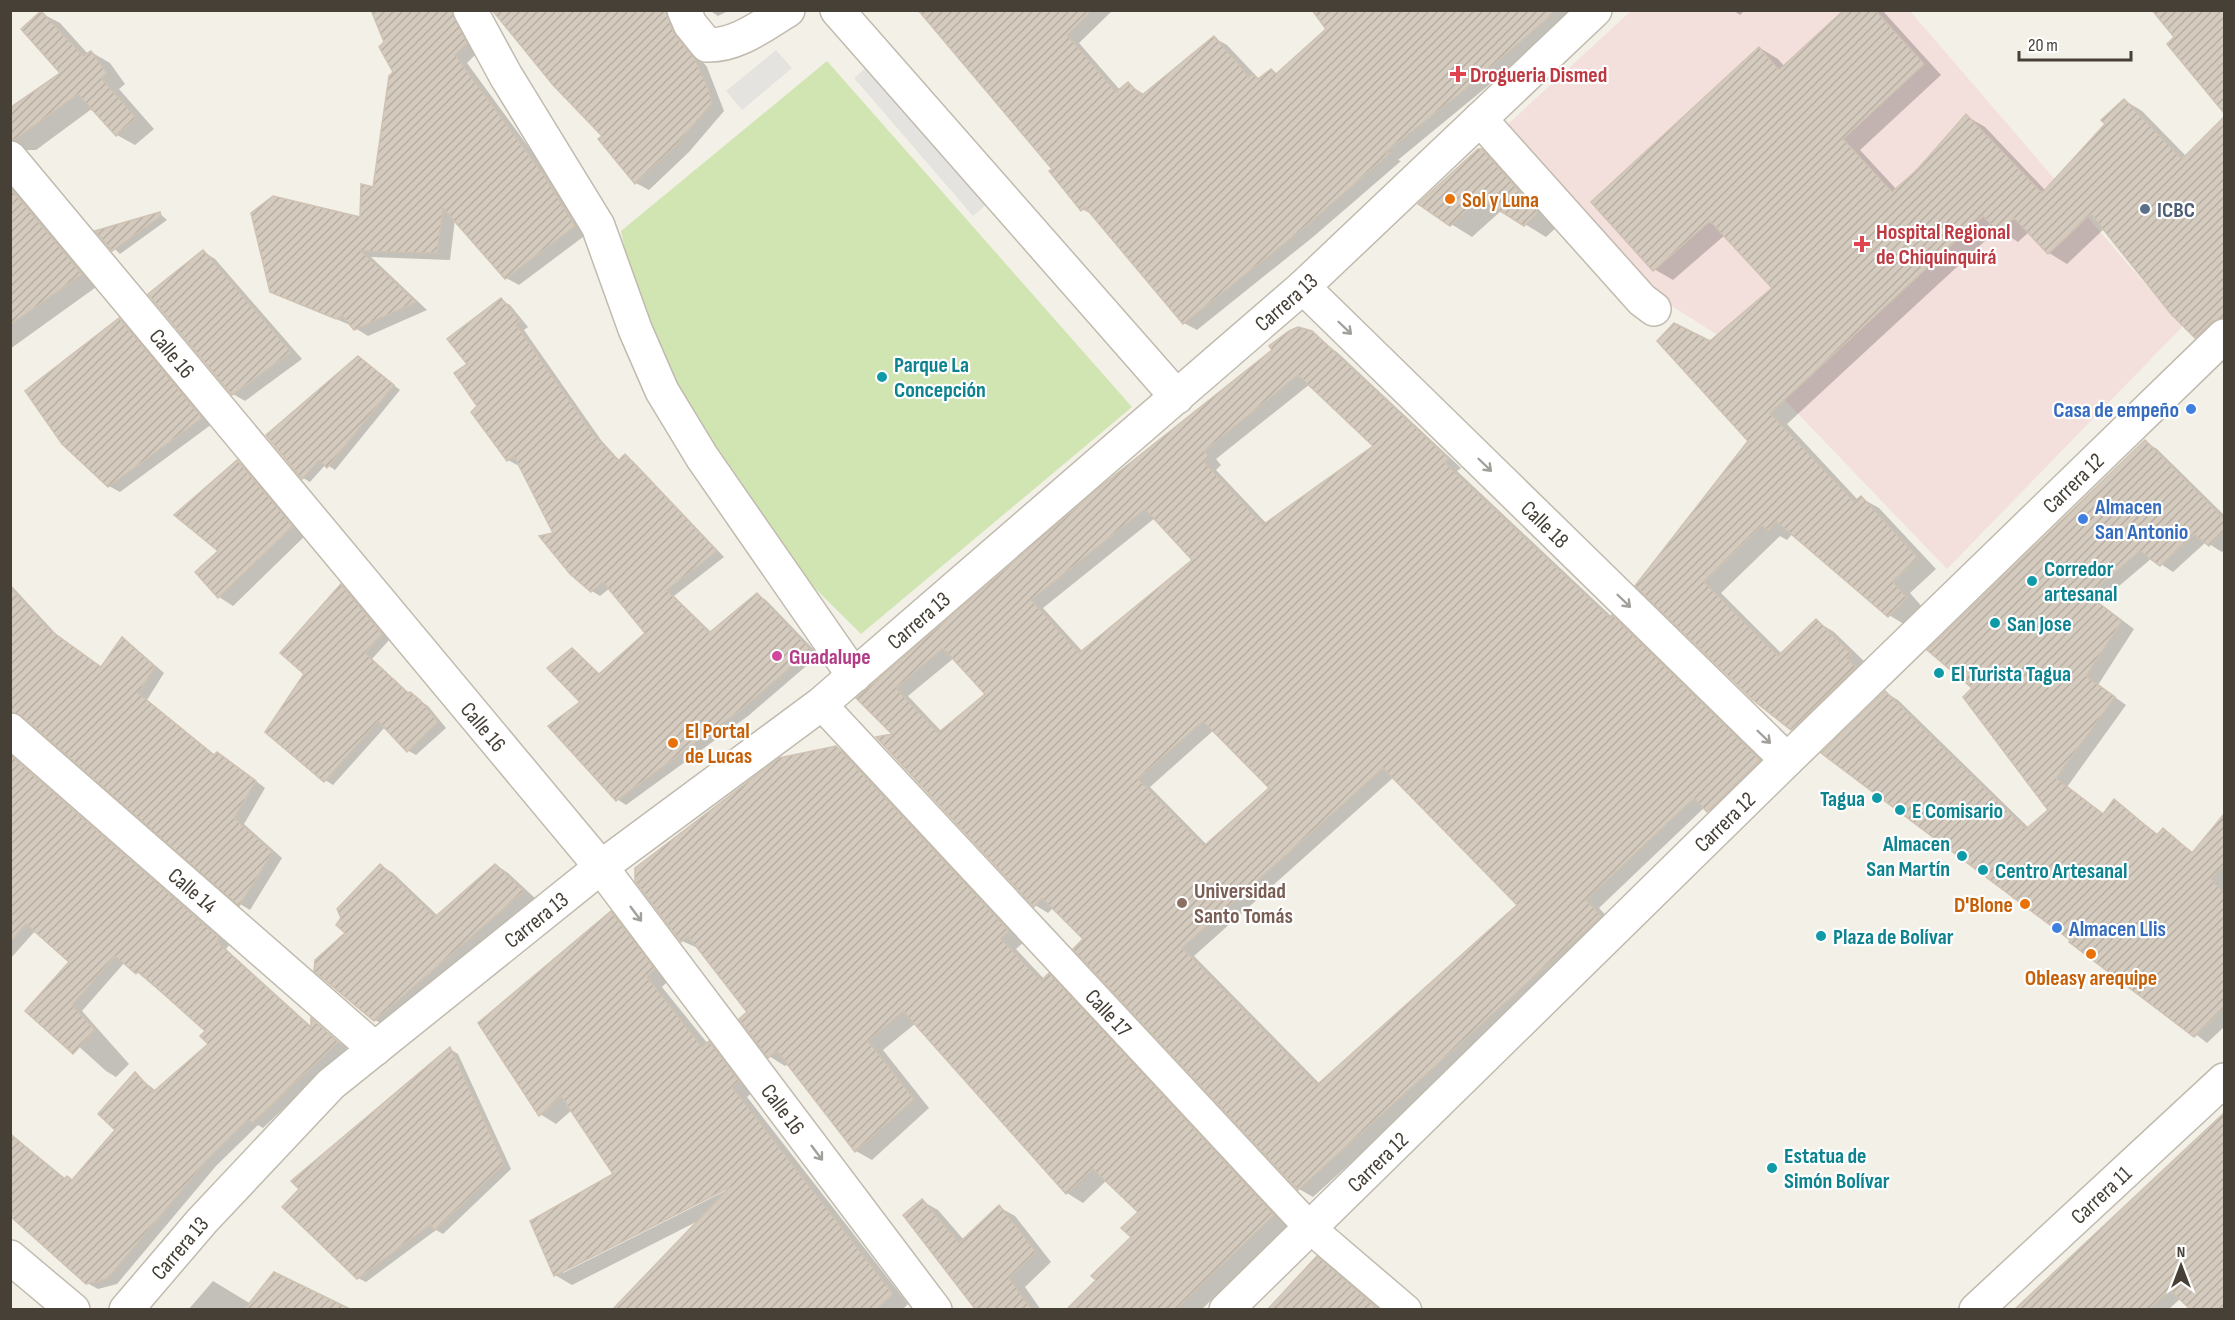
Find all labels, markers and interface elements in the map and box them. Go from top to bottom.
scale bar [2019,24,2132,62]
text: 20 m [2028,35,2058,56]
place label: Drogueria Dismed [1470,62,1607,89]
marker: Drogueria Dismed [1451,67,1465,81]
place label: Sol y Luna [1462,187,1539,214]
marker: Sol y Luna [1443,192,1457,206]
place label: ICBC [2157,197,2195,224]
marker: ICBC [2138,202,2152,216]
place label: Hospital Regional de Chiquinquirá [1876,219,2010,271]
marker: Hospital Regional de Chiquinquirá [1853,235,1871,253]
street label: Carrera 13 [1250,268,1324,338]
one-way arrow [1337,321,1352,335]
street label: Calle 16 [143,324,200,384]
place label: Parque La Concepción [894,352,986,404]
marker: Parque La Concepción [875,370,889,384]
place label: Casa de empeño [2053,397,2179,424]
marker: Casa de empeño [2184,402,2198,416]
street label: Carrera 12 [2038,448,2110,519]
one-way arrow [1477,457,1492,472]
place label: Almacen San Antonio [2094,494,2188,546]
street label: Calle 18 [1515,496,1574,554]
marker: Almacen San Antonio [2076,512,2090,526]
place label: Corredor artesanal [2044,556,2117,608]
marker: Corredor artesanal [2025,574,2039,588]
street label: Carrera 13 [882,586,956,656]
one-way arrow [1617,593,1632,608]
place label: San Jose [2007,611,2072,638]
marker: San Jose [1988,616,2002,630]
place label: Guadalupe [789,644,871,671]
marker: Guadalupe [770,649,784,663]
place label: El Turista Tagua [1951,661,2071,688]
marker: El Turista Tagua [1932,666,1946,680]
street label: Calle 16 [454,697,511,758]
place label: El Portal de Lucas [685,718,752,770]
one-way arrow [1756,730,1771,744]
marker: El Portal de Lucas [666,736,680,750]
place label: Tagua [1820,786,1865,813]
street label: Carrera 12 [1689,787,1762,858]
marker: Tagua [1870,791,1884,805]
place label: E Comisario [1912,798,2003,825]
marker: E Comisario [1893,803,1907,817]
place label: Almacen San Martín [1866,831,1950,883]
marker: Almacen San Martín [1955,849,1969,863]
place label: Centro Artesanal [1995,858,2127,885]
street label: Calle 14 [162,862,222,920]
marker: Centro Artesanal [1976,863,1990,877]
place label: Universidad Santo Tomás [1194,878,1293,930]
street label: Carrera 13 [499,887,574,954]
place label: D'Blone [1954,892,2013,919]
marker: Universidad Santo Tomás [1175,896,1189,910]
marker: D'Blone [2018,897,2032,911]
one-way arrow [629,906,642,922]
place label: Almacen Llis [2068,916,2166,943]
marker: Almacen Llis [2050,921,2064,935]
place label: Plaza de Bolívar [1833,924,1954,951]
marker: Plaza de Bolívar [1814,929,1828,943]
marker: Obleasy arequipe [2084,947,2098,961]
place label: Obleasy arequipe [2025,965,2157,992]
street label: Calle 17 [1079,984,1137,1043]
street label: Calle 16 [754,1079,810,1141]
street label: Carrera 12 [1342,1127,1415,1199]
place label: Estatua de Simón Bolívar [1784,1143,1890,1195]
one-way arrow [811,1145,823,1161]
street label: Carrera 11 [2066,1160,2138,1230]
marker: Estatua de Simón Bolívar [1765,1161,1779,1175]
street label: Carrera 13 [146,1211,215,1286]
north arrow [2151,1236,2211,1296]
text: N [2177,1243,2185,1262]

